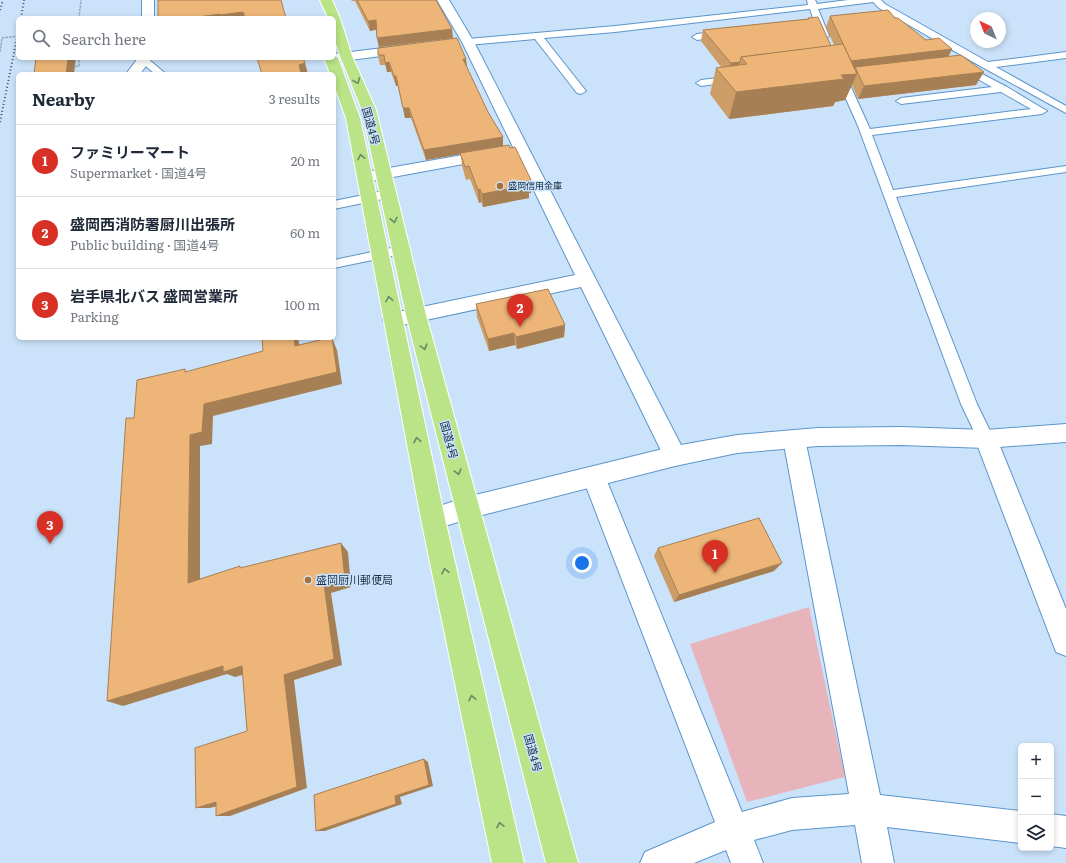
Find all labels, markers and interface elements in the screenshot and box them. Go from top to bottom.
north arrow [970,12,1006,48]
search box [16,16,336,60]
icon: search [30,27,52,49]
text: Search here [62,27,146,50]
one-way arrow [352,77,360,85]
text: Nearby [32,86,95,111]
text: 3 results [269,89,320,108]
street label: 国道4号 [359,105,385,147]
text: ファミリーマート [70,140,190,163]
text: 1 [42,151,48,170]
text: 20 m [291,151,320,170]
one-way arrow [358,154,366,161]
text: Supermarket · 国道4号 [70,163,207,182]
place label: 盛岡信用金庫 [508,178,562,192]
marker: 盛岡信用金庫 [495,181,505,191]
text: 盛岡西消防署厨川出張所 [70,212,235,235]
one-way arrow [390,217,398,223]
text: 2 [42,223,48,242]
text: 60 m [290,223,320,242]
text: Public building · 国道4号 [70,235,220,254]
text: 岩手県北バス 盛岡営業所 [70,284,238,307]
pin: 2 [507,294,533,327]
text: 3 [41,295,49,314]
text: 100 m [284,295,320,314]
one-way arrow [385,296,394,302]
text: Parking [70,307,119,326]
one-way arrow [420,343,428,350]
street label: 国道4号 [437,419,463,461]
one-way arrow [414,437,422,443]
one-way arrow [453,468,462,475]
pin: 3 [37,511,63,544]
pin: 1 [702,540,728,573]
your location [572,553,592,573]
one-way arrow [441,568,449,574]
place label: 盛岡厨川郵便局 [316,571,393,587]
marker: 盛岡厨川郵便局 [303,575,313,585]
one-way arrow [469,695,477,701]
street label: 国道4号 [521,732,547,774]
map controls [1018,743,1054,851]
button: + [1018,743,1054,779]
button: − [1018,779,1054,815]
button: layers [1018,815,1054,851]
one-way arrow [496,822,504,828]

